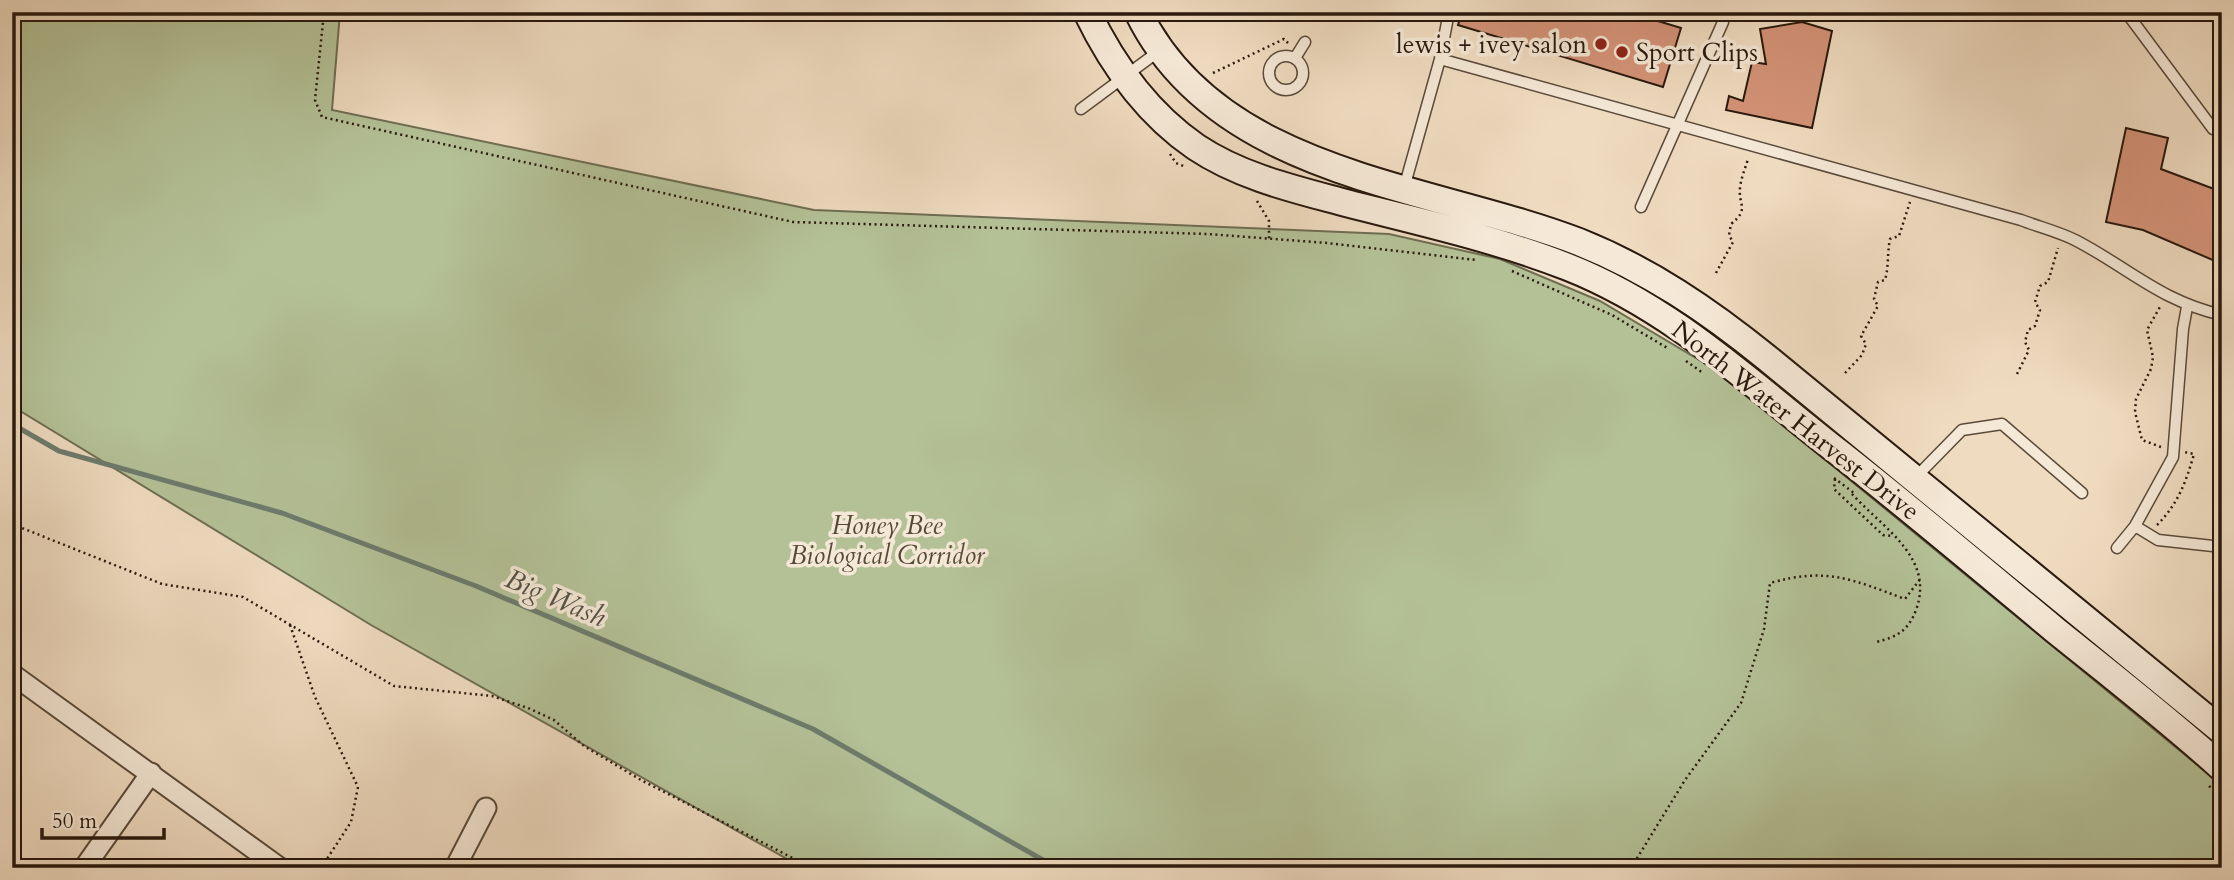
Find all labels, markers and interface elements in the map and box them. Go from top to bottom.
place label: lewis + ivey salon [1396,27,1587,62]
place label: Sport Clips [1636,35,1758,70]
marker: lewis + ivey salon [1593,36,1609,52]
marker: Sport Clips [1614,44,1630,60]
street label: North Water Harvest Drive [1664,312,1927,528]
park label: Honey Bee Biological Corridor [789,508,986,573]
water label: Big Wash [499,560,612,636]
scale bar [42,796,164,840]
text: 50 m [52,807,97,836]

